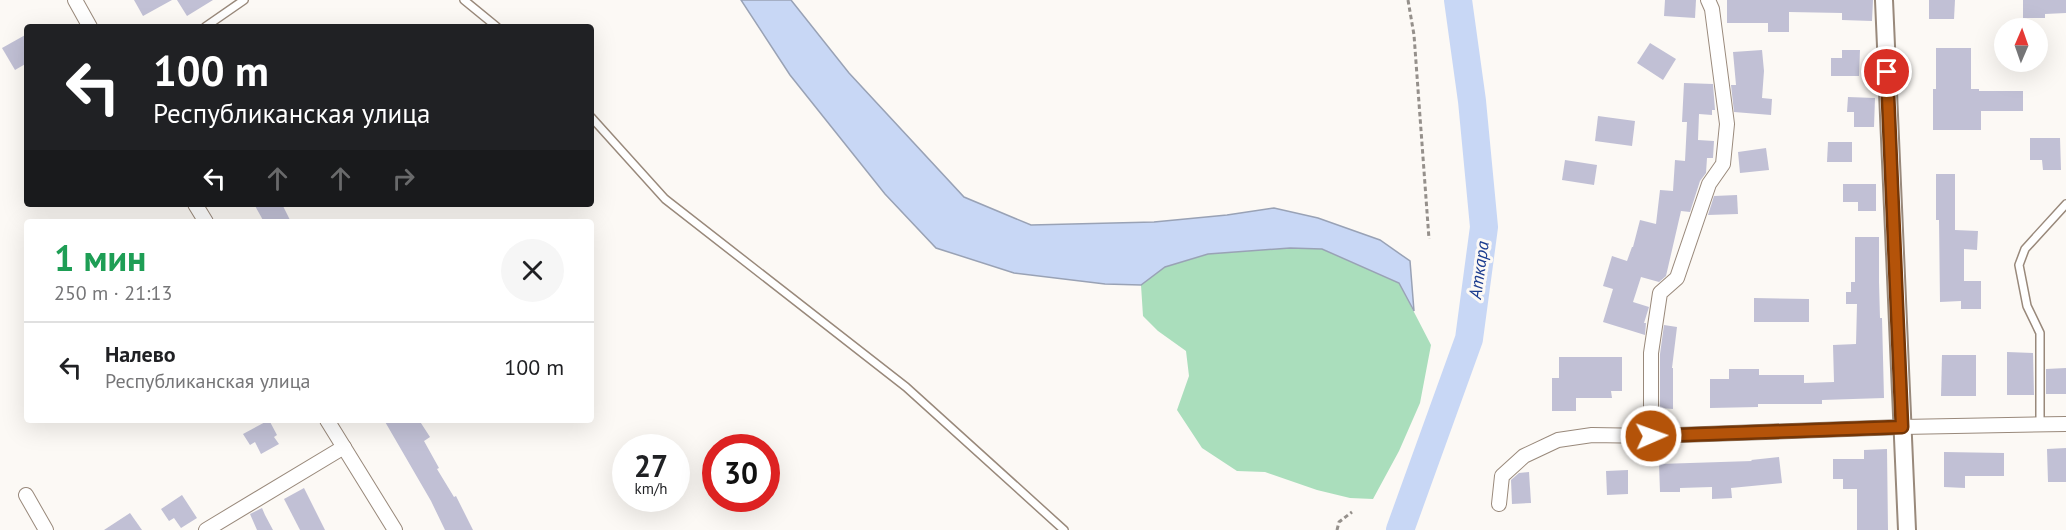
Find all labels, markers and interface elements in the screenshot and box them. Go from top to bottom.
north arrow [1994,18,2048,72]
map controls [1994,18,2048,72]
text: 100 m [153,43,269,98]
pin [1861,46,1912,97]
icon: left [54,48,132,126]
icon: arrive [1870,55,1903,88]
text: Республиканская улица [153,96,430,130]
icon: left [198,162,231,195]
icon: ahead [261,162,294,195]
icon: ahead [324,162,357,195]
icon: right [387,162,420,195]
text: 1 мин [54,234,146,281]
button: close [501,239,564,302]
water label: Аткара [1463,239,1494,301]
text: 250 m · 21:13 [54,280,172,306]
text: Налево [105,340,176,368]
icon: left [54,351,87,384]
text: 100 m [504,353,564,381]
text: Республиканская улица [105,368,311,394]
position arrow [1619,404,1683,468]
speed limit sign: 30 [702,434,780,512]
text: 27 [634,446,668,485]
text: km/h [635,479,667,498]

